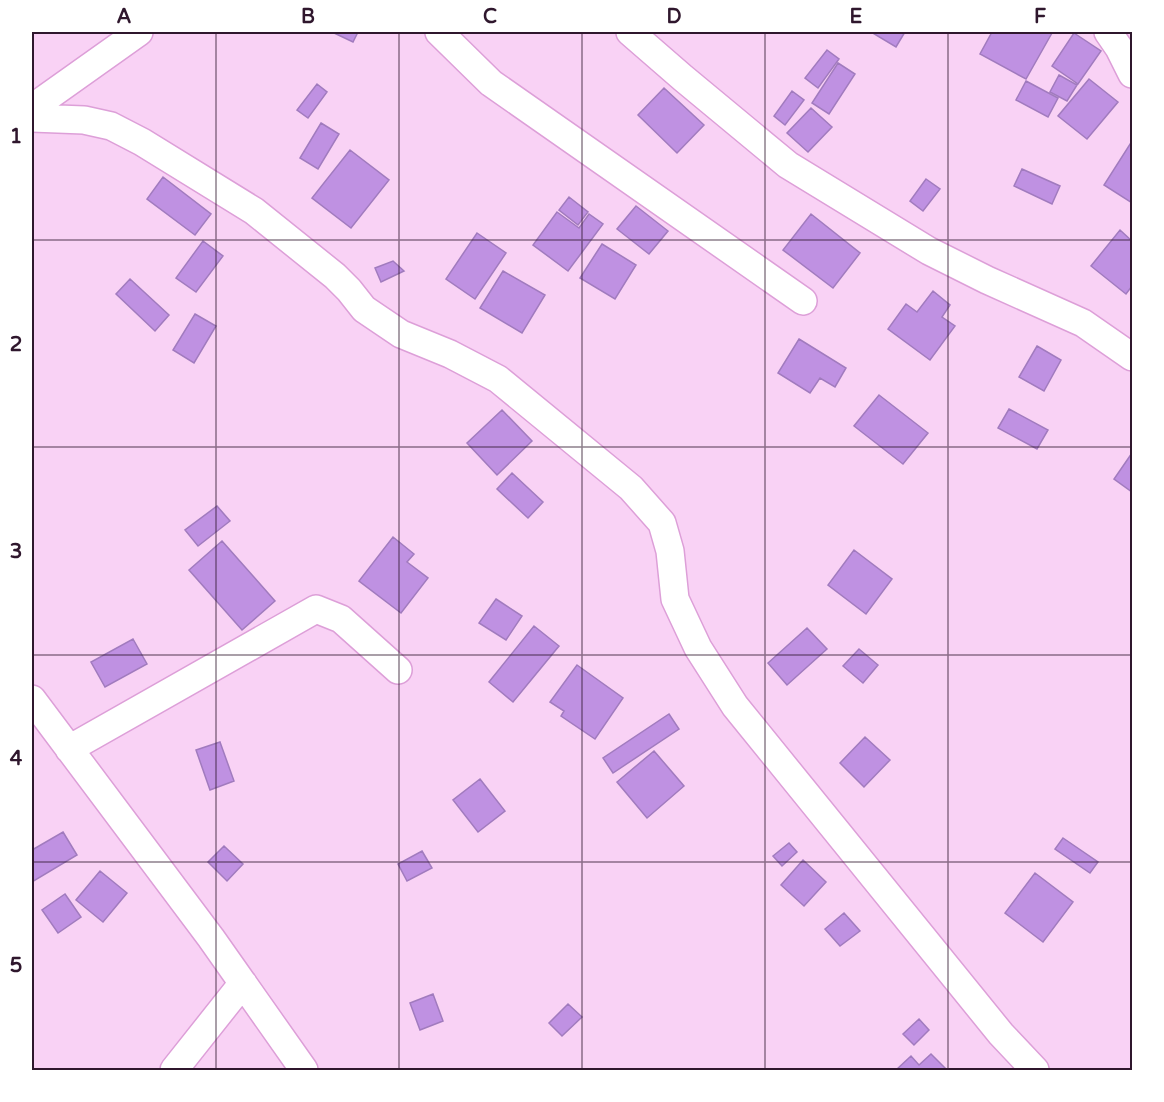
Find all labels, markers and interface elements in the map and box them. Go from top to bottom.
text: A [117,5,132,29]
text: B [301,5,315,29]
text: C [483,5,497,29]
text: D [666,5,682,29]
text: E [850,5,863,29]
text: F [1034,5,1046,29]
text: 1 [10,125,22,149]
text: 2 [10,333,22,357]
text: 3 [10,540,22,564]
text: 4 [10,747,23,771]
text: 5 [10,954,22,978]

